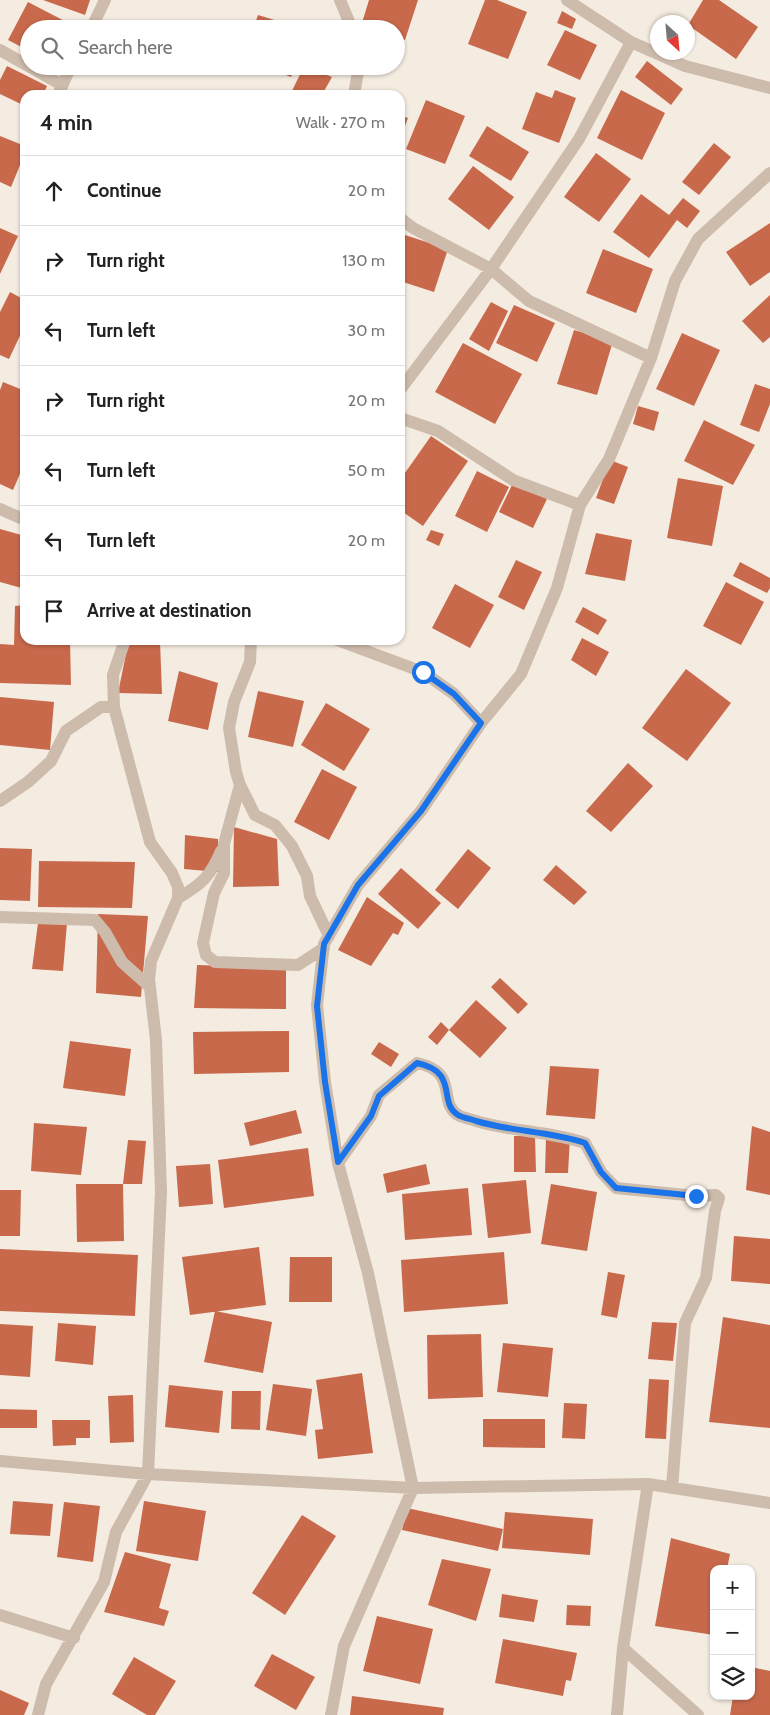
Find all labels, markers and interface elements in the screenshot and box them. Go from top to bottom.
north arrow [650,15,695,60]
search box [20,20,405,75]
icon: search [38,34,66,62]
text: Search here [78,36,172,59]
text: 4 min [40,110,93,135]
text: Walk · 270 m [296,113,385,132]
icon: ahead [40,177,68,205]
text: Continue [87,179,161,202]
text: 20 m [348,181,385,200]
icon: right [40,247,68,275]
text: Turn right [87,249,165,272]
text: 130 m [342,251,385,270]
icon: left [40,317,68,345]
text: Turn left [87,319,155,342]
text: 30 m [348,321,385,340]
icon: right [40,387,68,415]
text: Turn right [87,389,165,412]
text: 20 m [348,391,385,410]
icon: left [40,457,68,485]
text: Turn left [87,459,155,482]
text: 50 m [348,461,385,480]
icon: left [40,527,68,555]
text: Turn left [87,529,155,552]
text: 20 m [348,531,385,550]
icon: arrive [40,597,68,625]
text: Arrive at destination [87,599,251,622]
route start [412,661,435,684]
route end [685,1185,708,1208]
map controls [710,1565,755,1700]
button: + [710,1565,755,1610]
button: − [710,1610,755,1655]
button: layers [710,1655,755,1700]

